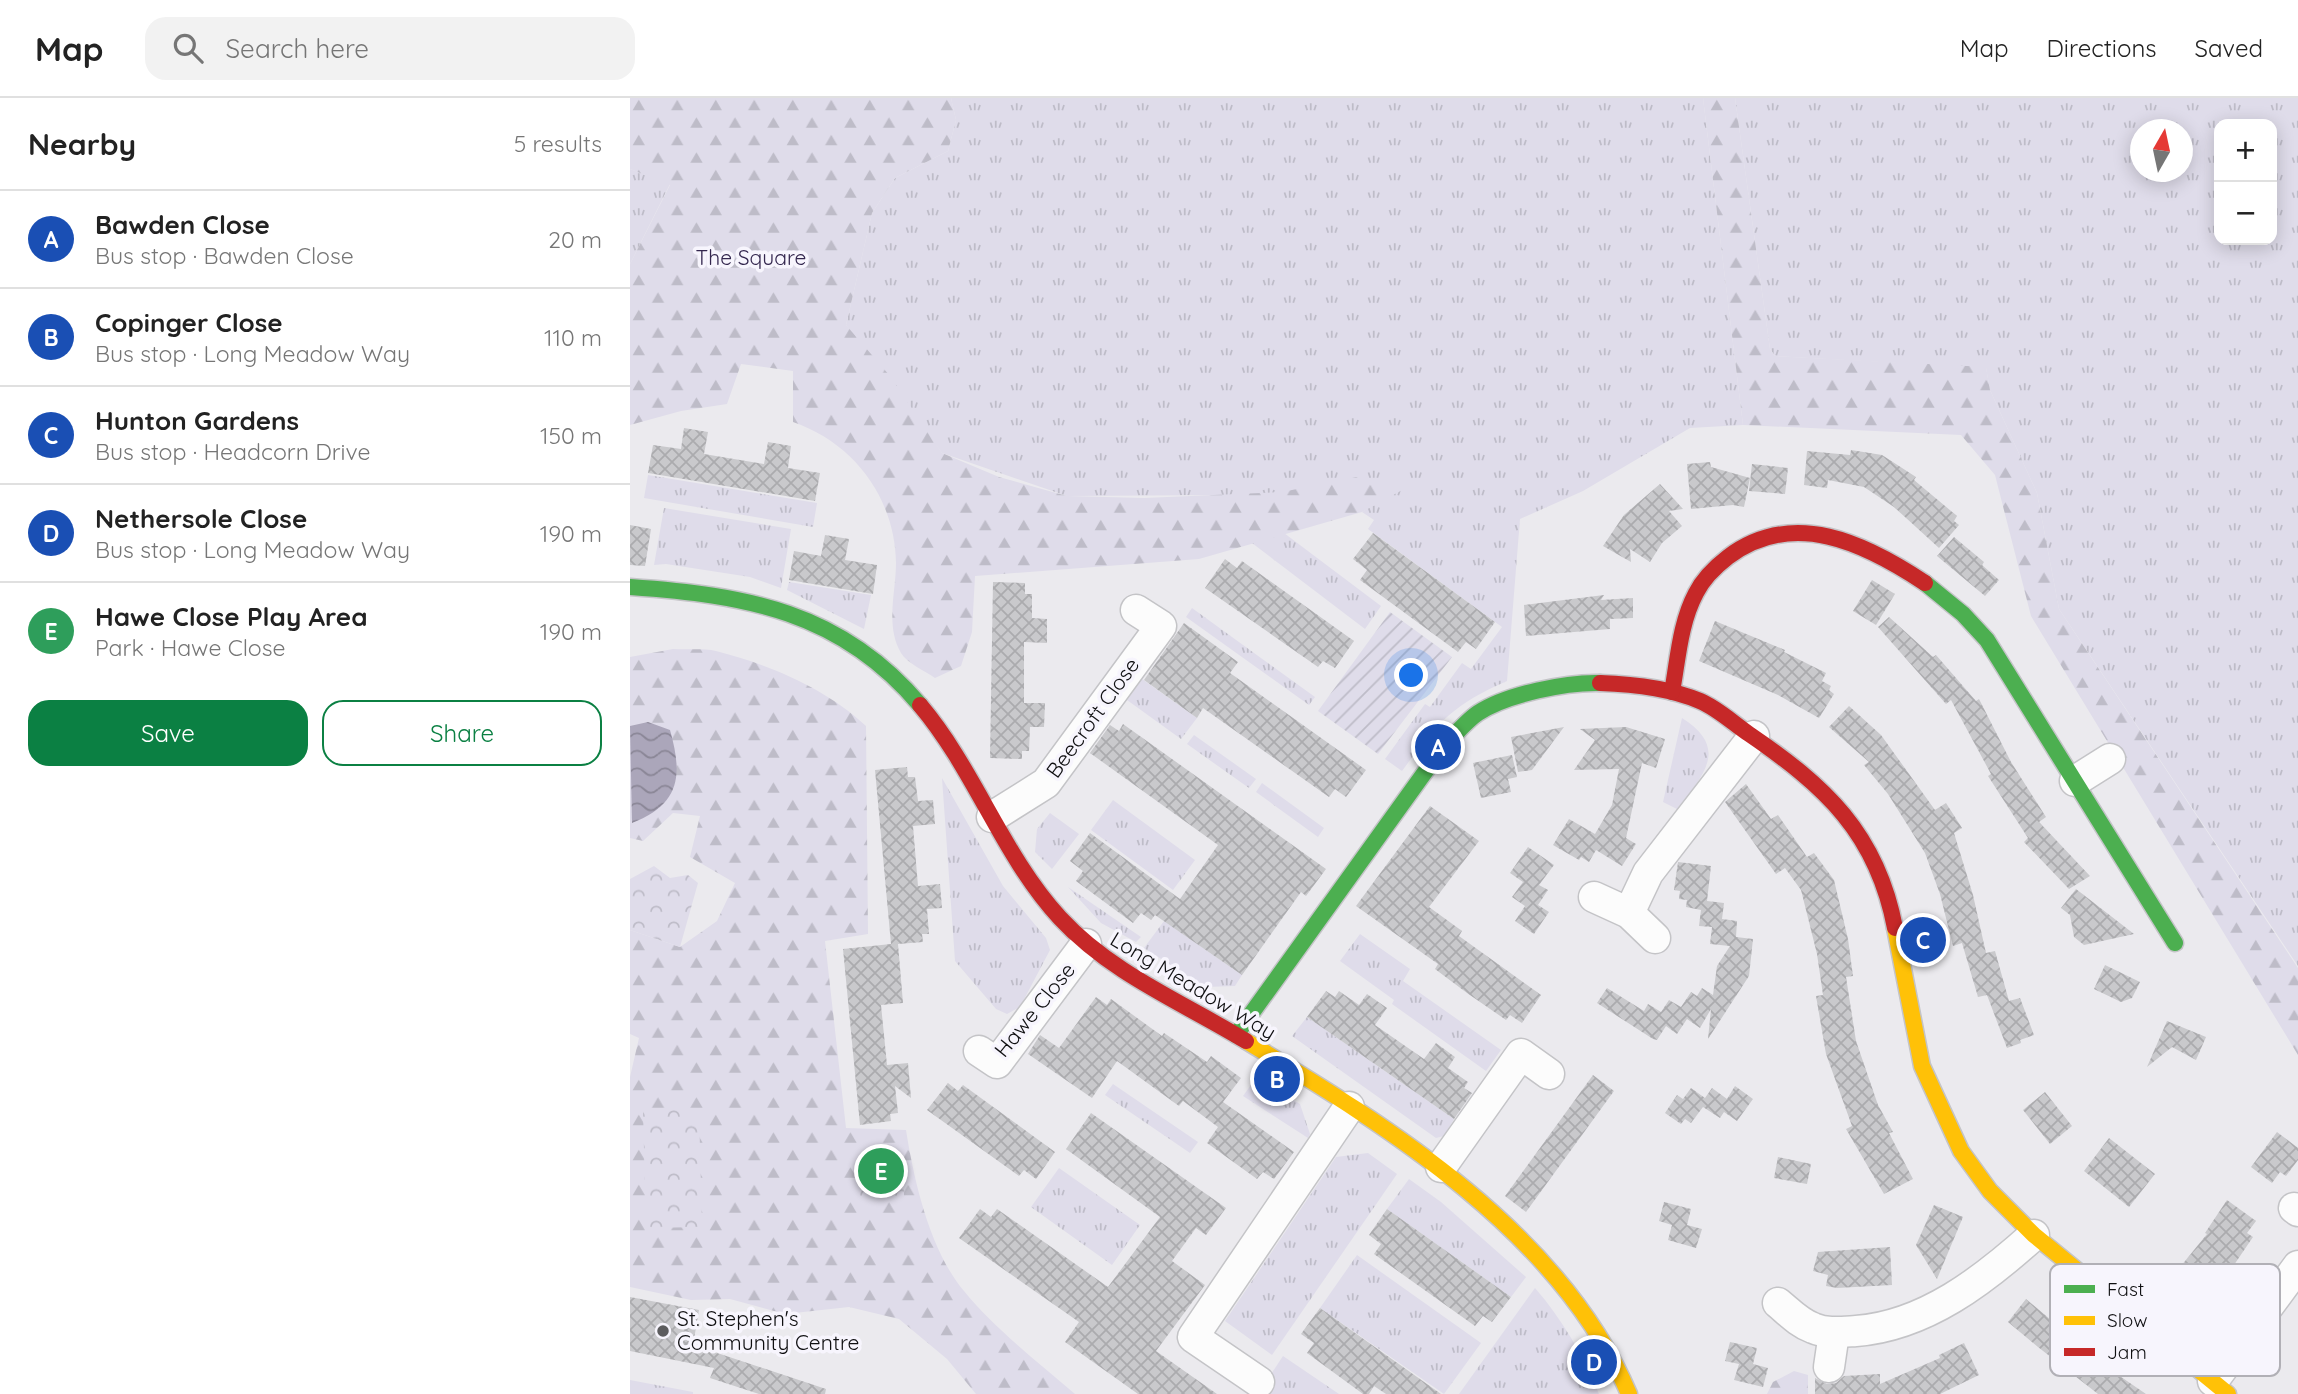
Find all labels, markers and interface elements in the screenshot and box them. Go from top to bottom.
search box [145,17,635,80]
text: Map [35,28,103,69]
icon: search [169,29,207,67]
text: Search here [225,32,369,65]
text: Map [1960,33,2009,63]
text: Directions [2047,33,2157,63]
text: Saved [2195,33,2263,63]
north arrow [2130,119,2193,182]
map controls [2214,119,2277,245]
button: + [2214,119,2277,182]
text: Nearby [28,125,136,163]
text: 5 results [514,129,602,158]
button: − [2214,182,2277,245]
text: Bawden Close [95,208,270,241]
text: A [44,225,58,254]
text: 20 m [548,225,602,254]
text: Bus stop · Bawden Close [95,241,354,270]
park label: The Square [696,244,806,270]
text: Copinger Close [95,306,283,339]
text: B [43,323,59,352]
text: 110 m [544,323,602,352]
text: Bus stop · Long Meadow Way [95,339,410,368]
text: Hunton Gardens [95,404,299,437]
text: C [44,421,58,450]
text: 150 m [540,421,602,450]
text: Bus stop · Headcorn Drive [95,437,371,466]
text: Nethersole Close [95,502,307,535]
text: D [43,519,59,548]
text: 190 m [540,519,602,548]
text: Bus stop · Long Meadow Way [95,535,410,564]
text: Hawe Close Play Area [95,600,368,633]
text: E [44,617,58,646]
text: 190 m [540,617,602,646]
text: Park · Hawe Close [95,633,285,662]
street label: Beecroft Close [1040,652,1144,782]
your location [1394,658,1428,692]
button: Save [28,700,308,766]
button: Share [322,700,602,766]
pin: A [1415,721,1461,773]
pin: C [1900,914,1946,966]
street label: Long Meadow Way [1106,925,1281,1045]
street label: Hawe Close [988,957,1080,1062]
pin: B [1254,1053,1300,1105]
pin: E [858,1145,904,1197]
legend [2050,1264,2280,1376]
text: Fast [2107,1277,2144,1301]
place label: St. Stephen's Community Centre [677,1305,859,1355]
text: Slow [2107,1308,2148,1332]
marker: St. Stephen's Community Centre [655,1323,671,1339]
pin: D [1571,1336,1617,1388]
text: Jam [2107,1340,2147,1364]

